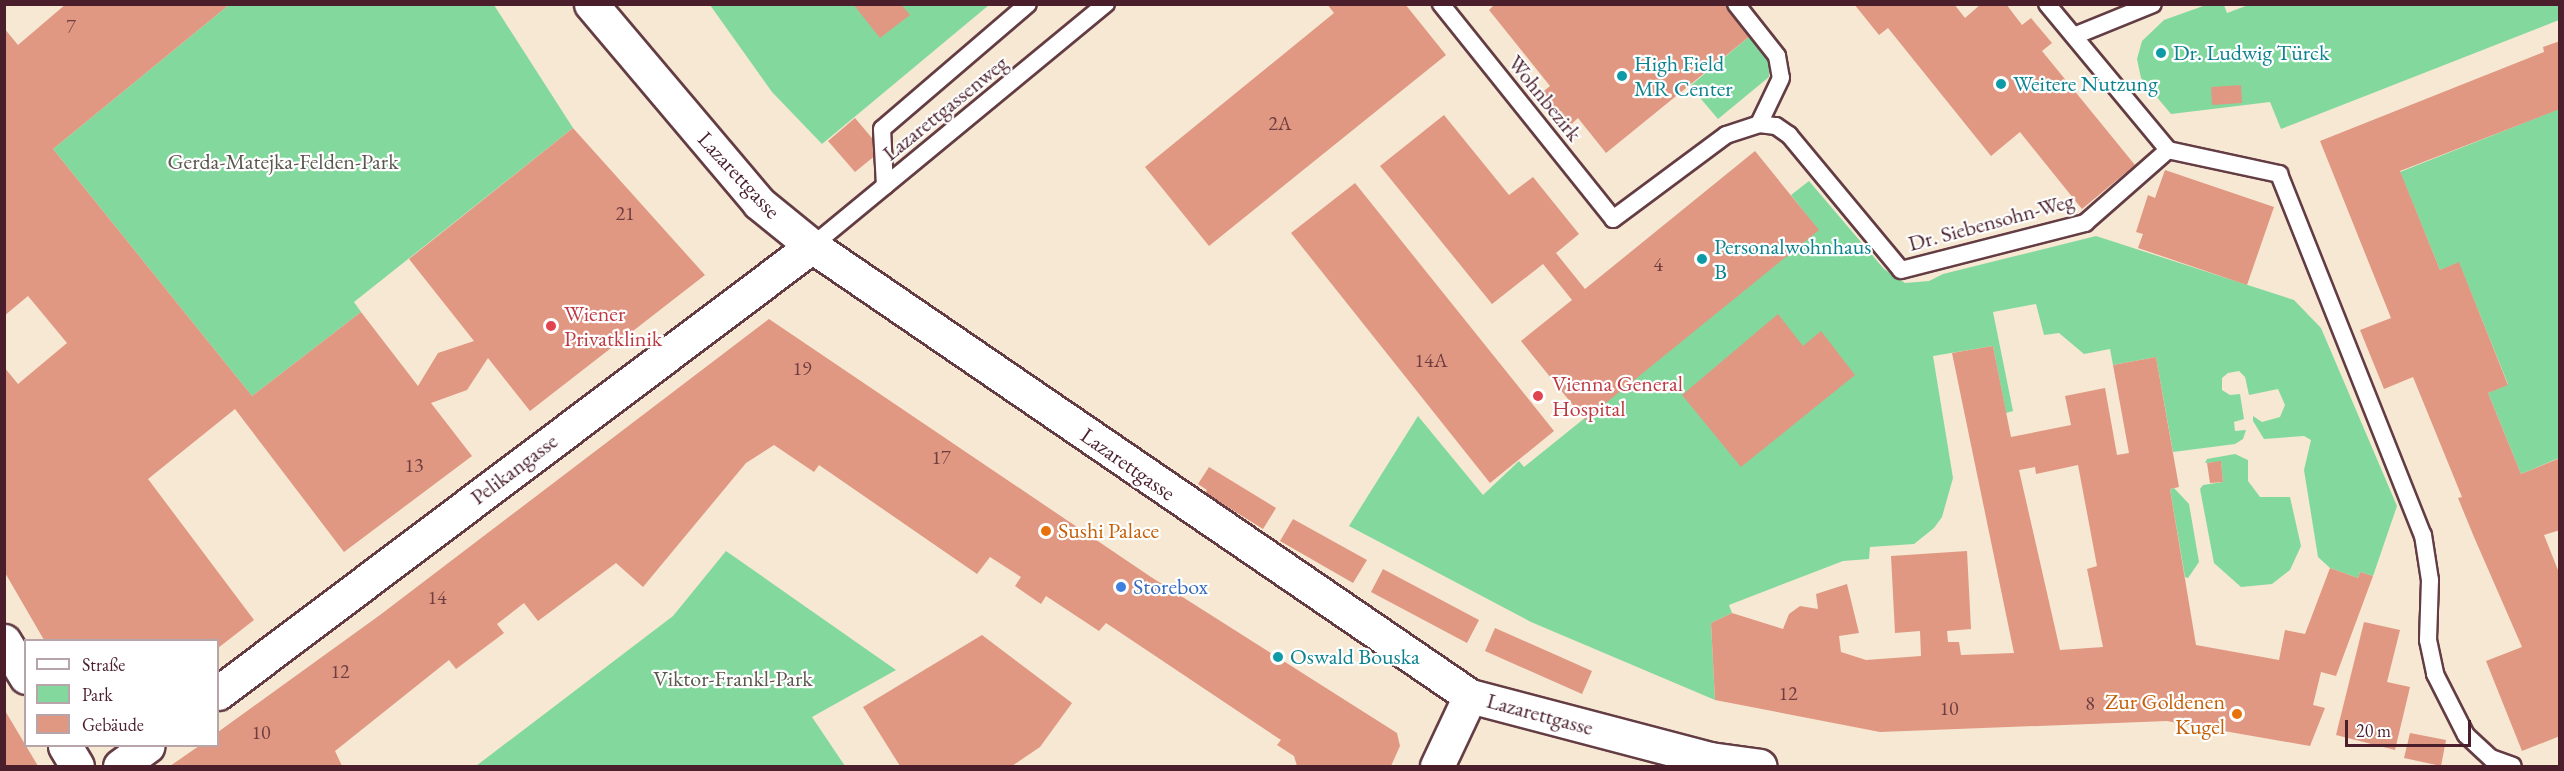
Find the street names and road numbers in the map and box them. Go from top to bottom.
street label: Lazarettgassenweg [877,50,1013,166]
street label: Wohnbezirk [1502,50,1588,146]
street label: Lazarettgasse [692,126,786,224]
street label: Dr. Siebensohn-Weg [1905,187,2077,257]
street label: Lazarettgasse [1076,422,1180,506]
street label: Pelikangasse [465,428,563,510]
street label: Lazarettgasse [1484,687,1596,741]

